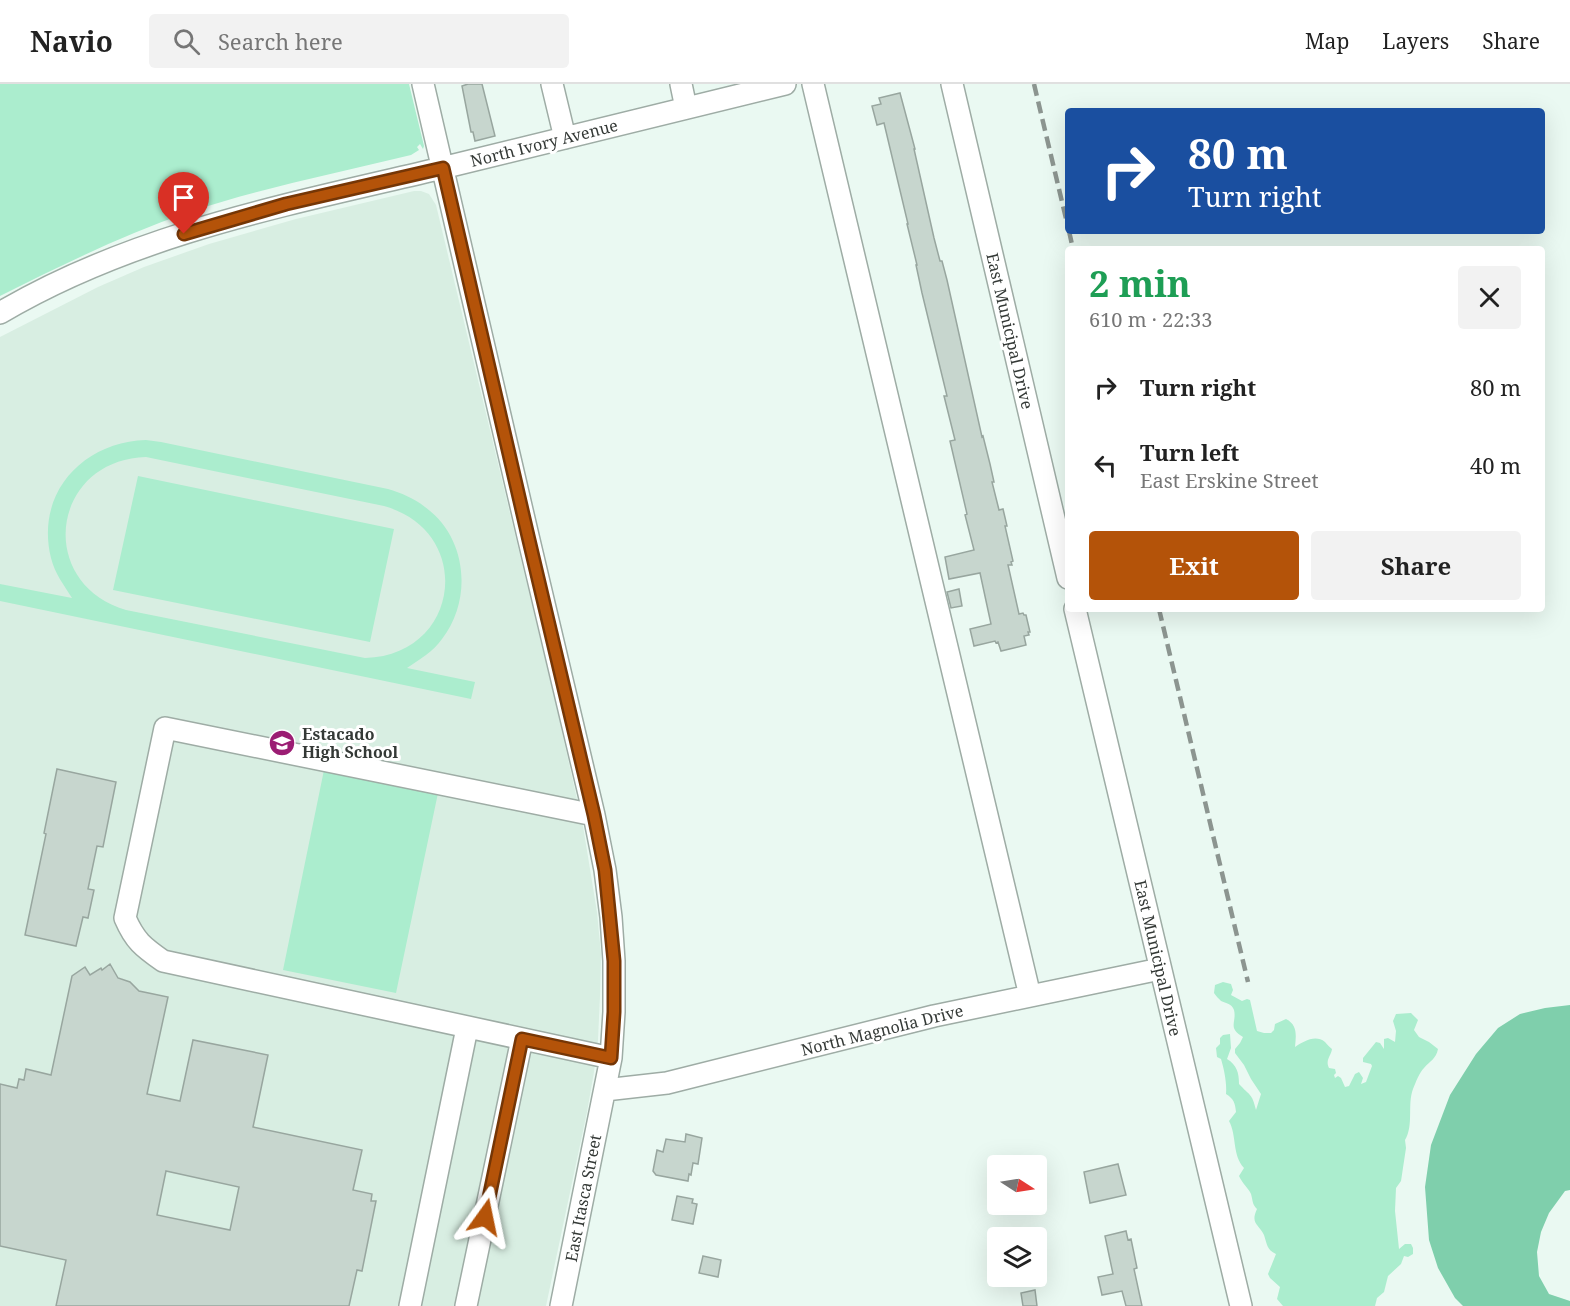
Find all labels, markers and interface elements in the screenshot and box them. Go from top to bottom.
search box [149,14,569,68]
text: Navio [30,22,113,60]
icon: search [170,25,203,58]
text: Search here [218,26,343,56]
text: Map [1305,27,1349,55]
text: Layers [1382,27,1449,55]
text: Share [1482,27,1540,55]
street label: North Ivory Avenue [468,114,620,172]
text: 80 m [1188,124,1288,181]
icon: right [1089,132,1167,210]
pin [158,172,209,234]
text: Turn right [1188,178,1321,215]
icon: arrive [167,181,200,214]
street label: East Municipal Drive [981,251,1039,411]
text: 2 min [1089,259,1191,308]
button: close [1458,266,1521,329]
text: 610 m · 22:33 [1089,306,1212,333]
icon: right [1089,371,1122,404]
text: Turn right [1140,372,1256,402]
text: 80 m [1470,372,1521,402]
text: Turn left [1140,437,1239,467]
icon: left [1089,449,1122,482]
text: 40 m [1470,450,1521,480]
text: East Erskine Street [1140,467,1319,494]
button: Exit [1089,531,1299,600]
button: Share [1311,531,1521,600]
place label: Estacado High School [302,723,399,763]
school or university icon: Estacado High School [267,728,297,758]
street label: East Municipal Drive [1129,878,1187,1038]
street label: North Magnolia Drive [799,999,965,1061]
street label: East Itasca Street [560,1132,606,1264]
north arrow [987,1155,1047,1215]
map controls [987,1155,1047,1287]
position arrow [453,1185,517,1249]
button: layers [987,1227,1047,1287]

